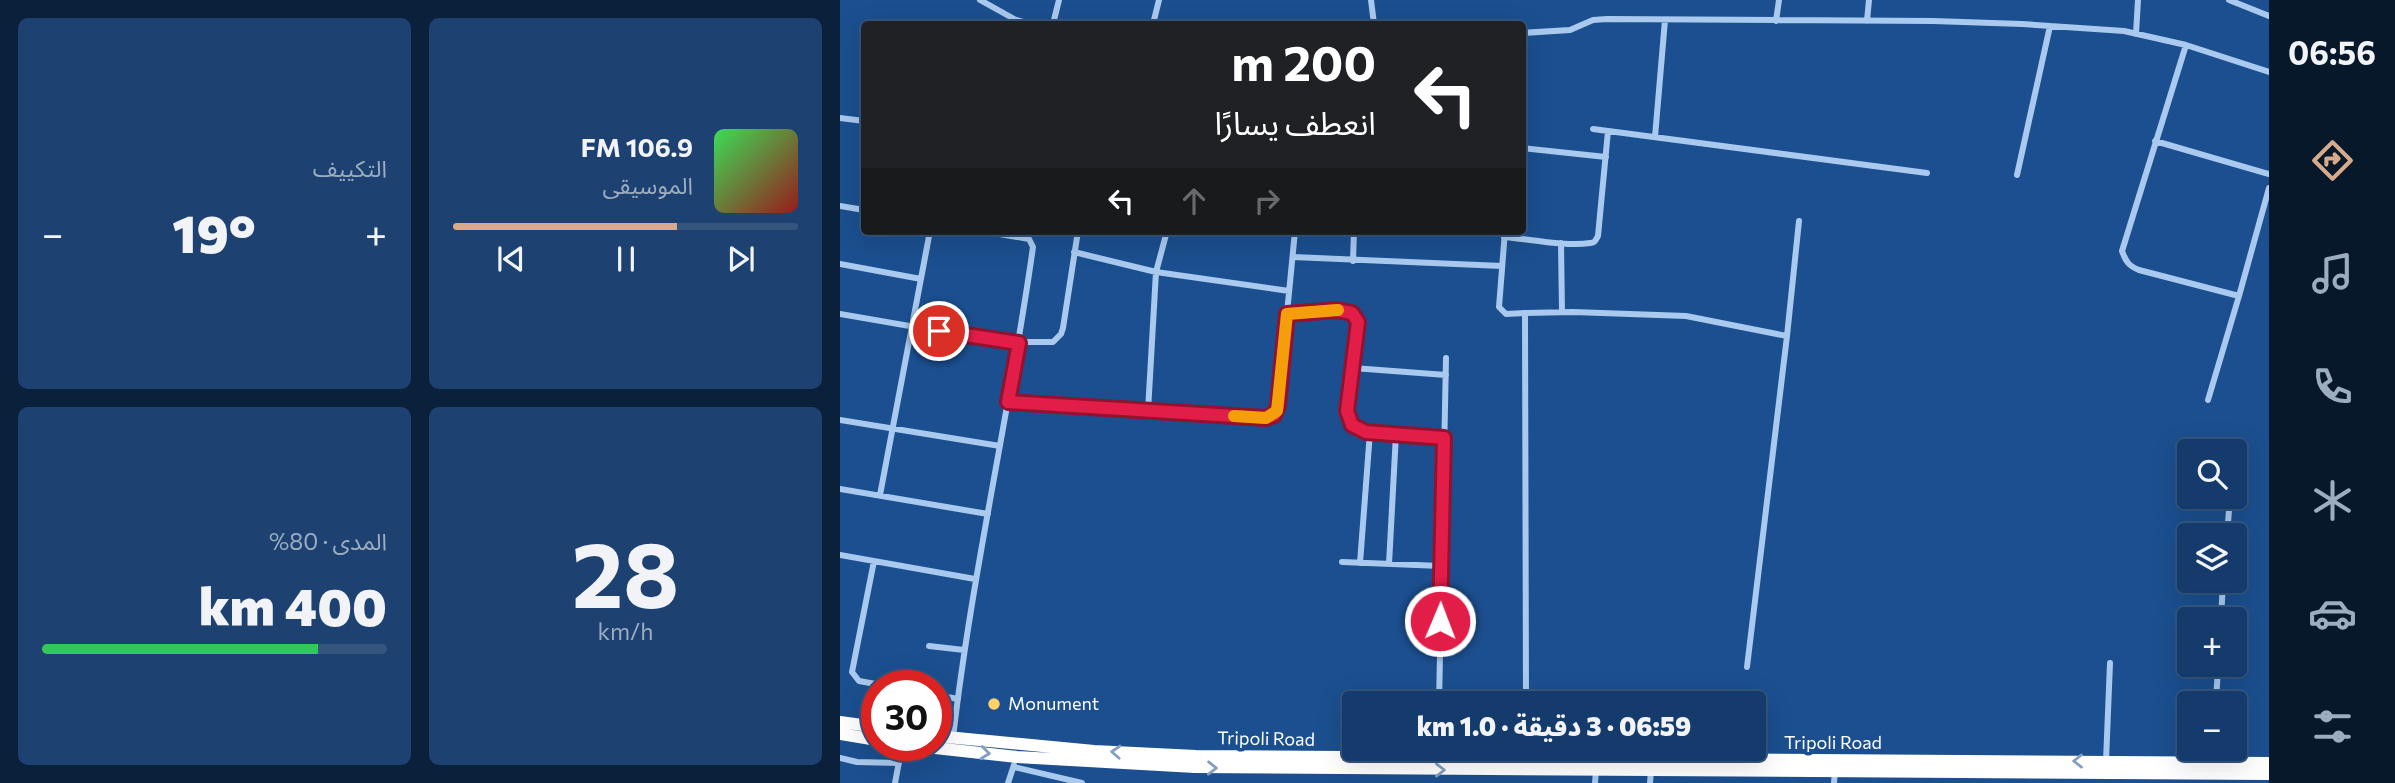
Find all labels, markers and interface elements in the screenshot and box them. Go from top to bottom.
text: 200 m [1231,31,1376,91]
text: 06:56 [2288,32,2376,72]
icon: left [1400,49,1491,140]
text: انعطف يسارًا [1214,102,1376,142]
text: 106.9 FM [581,131,693,162]
icon: directions [2308,136,2357,185]
text: التكييف [313,154,387,182]
text: الموسيقى [602,171,693,199]
icon: left [1102,182,1140,220]
icon: ahead [1175,182,1213,220]
icon: right [1248,182,1286,220]
text: 19° [172,200,256,264]
text: − [42,209,64,256]
text: + [365,209,387,256]
icon: previous [492,240,530,278]
icon: pause [607,240,645,278]
icon: next [722,240,760,278]
icon: music [2308,249,2357,298]
pin [909,301,969,361]
icon: arrive [920,312,958,350]
icon: phone [2308,362,2357,411]
map controls [2177,439,2247,761]
button: search [2177,439,2247,509]
icon: climate [2308,476,2357,525]
text: 28 [572,515,679,627]
button: layers [2177,523,2247,593]
text: المدى · 80% [269,527,387,555]
text: 400 km [199,573,387,637]
position arrow [1403,584,1477,658]
icon: car [2308,589,2357,638]
button: + [2177,607,2247,677]
text: km/h [598,617,653,645]
speed limit sign: 30 [861,670,952,761]
button: − [2177,691,2247,761]
place label: Monument [1008,692,1099,714]
marker: Monument [986,696,1002,712]
icon: filters [2308,702,2357,751]
text: 06:59 · 3 دقيقة · 1.0 km [1417,710,1691,741]
street label: Tripoli Road [1217,726,1315,750]
street label: Tripoli Road [1784,731,1882,753]
one-way arrow [1110,745,1121,760]
one-way arrow [979,746,991,761]
one-way arrow [2073,753,2083,769]
one-way arrow [1207,760,1218,776]
one-way arrow [1435,762,1445,778]

